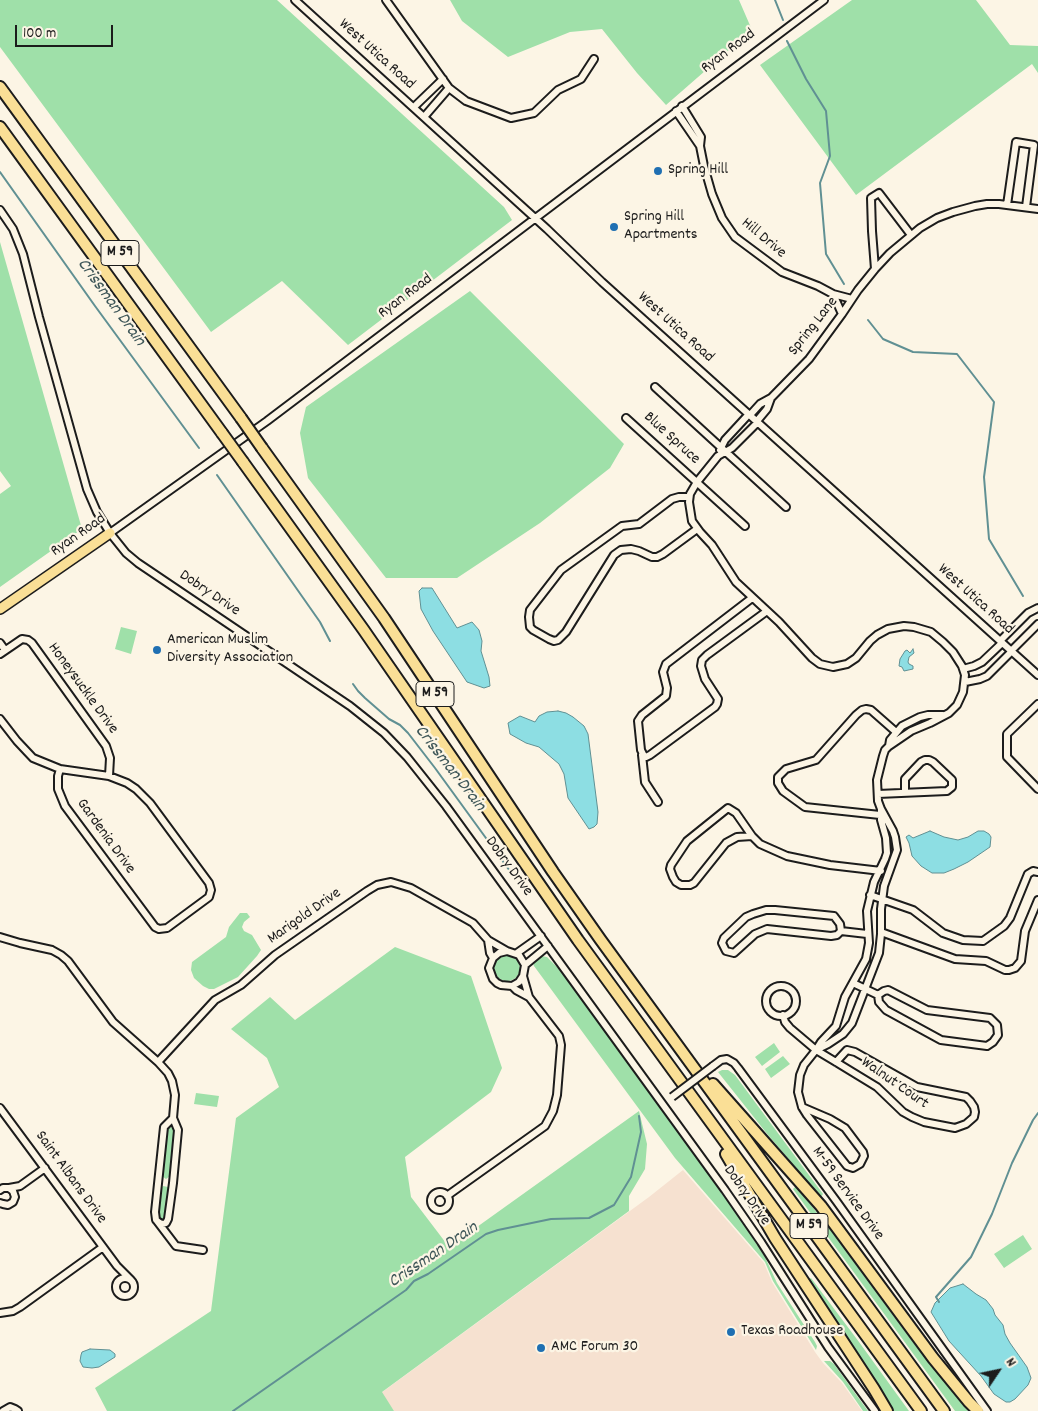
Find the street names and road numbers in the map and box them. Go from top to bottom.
street label: West Utica Road [334,16,418,94]
street label: Ryan Road [698,25,760,79]
street label: Hill Drive [736,215,790,263]
road number: M 59 [101,240,139,266]
street label: Ryan Road [375,270,437,324]
street label: West Utica Road [633,289,717,367]
street label: Spring Lane [785,294,843,360]
street label: Blue Spruce [639,409,703,469]
street label: Ryan Road [48,510,110,562]
street label: West Utica Road [933,561,1017,639]
street label: Dobry Drive [175,567,243,621]
street label: Honeysuckle Drive [42,640,122,738]
road number: M 59 [416,682,454,706]
street label: Gardenia Drive [71,796,139,878]
street label: Dobry Drive [480,833,536,901]
street label: Marigold Drive [264,885,346,949]
street label: Walnut Court [857,1054,931,1114]
street label: Saint Albans Drive [30,1128,110,1228]
street label: M-59 Service Drive [807,1144,887,1244]
street label: Dobry Drive [718,1162,774,1230]
road number: M 59 [790,1214,828,1238]

